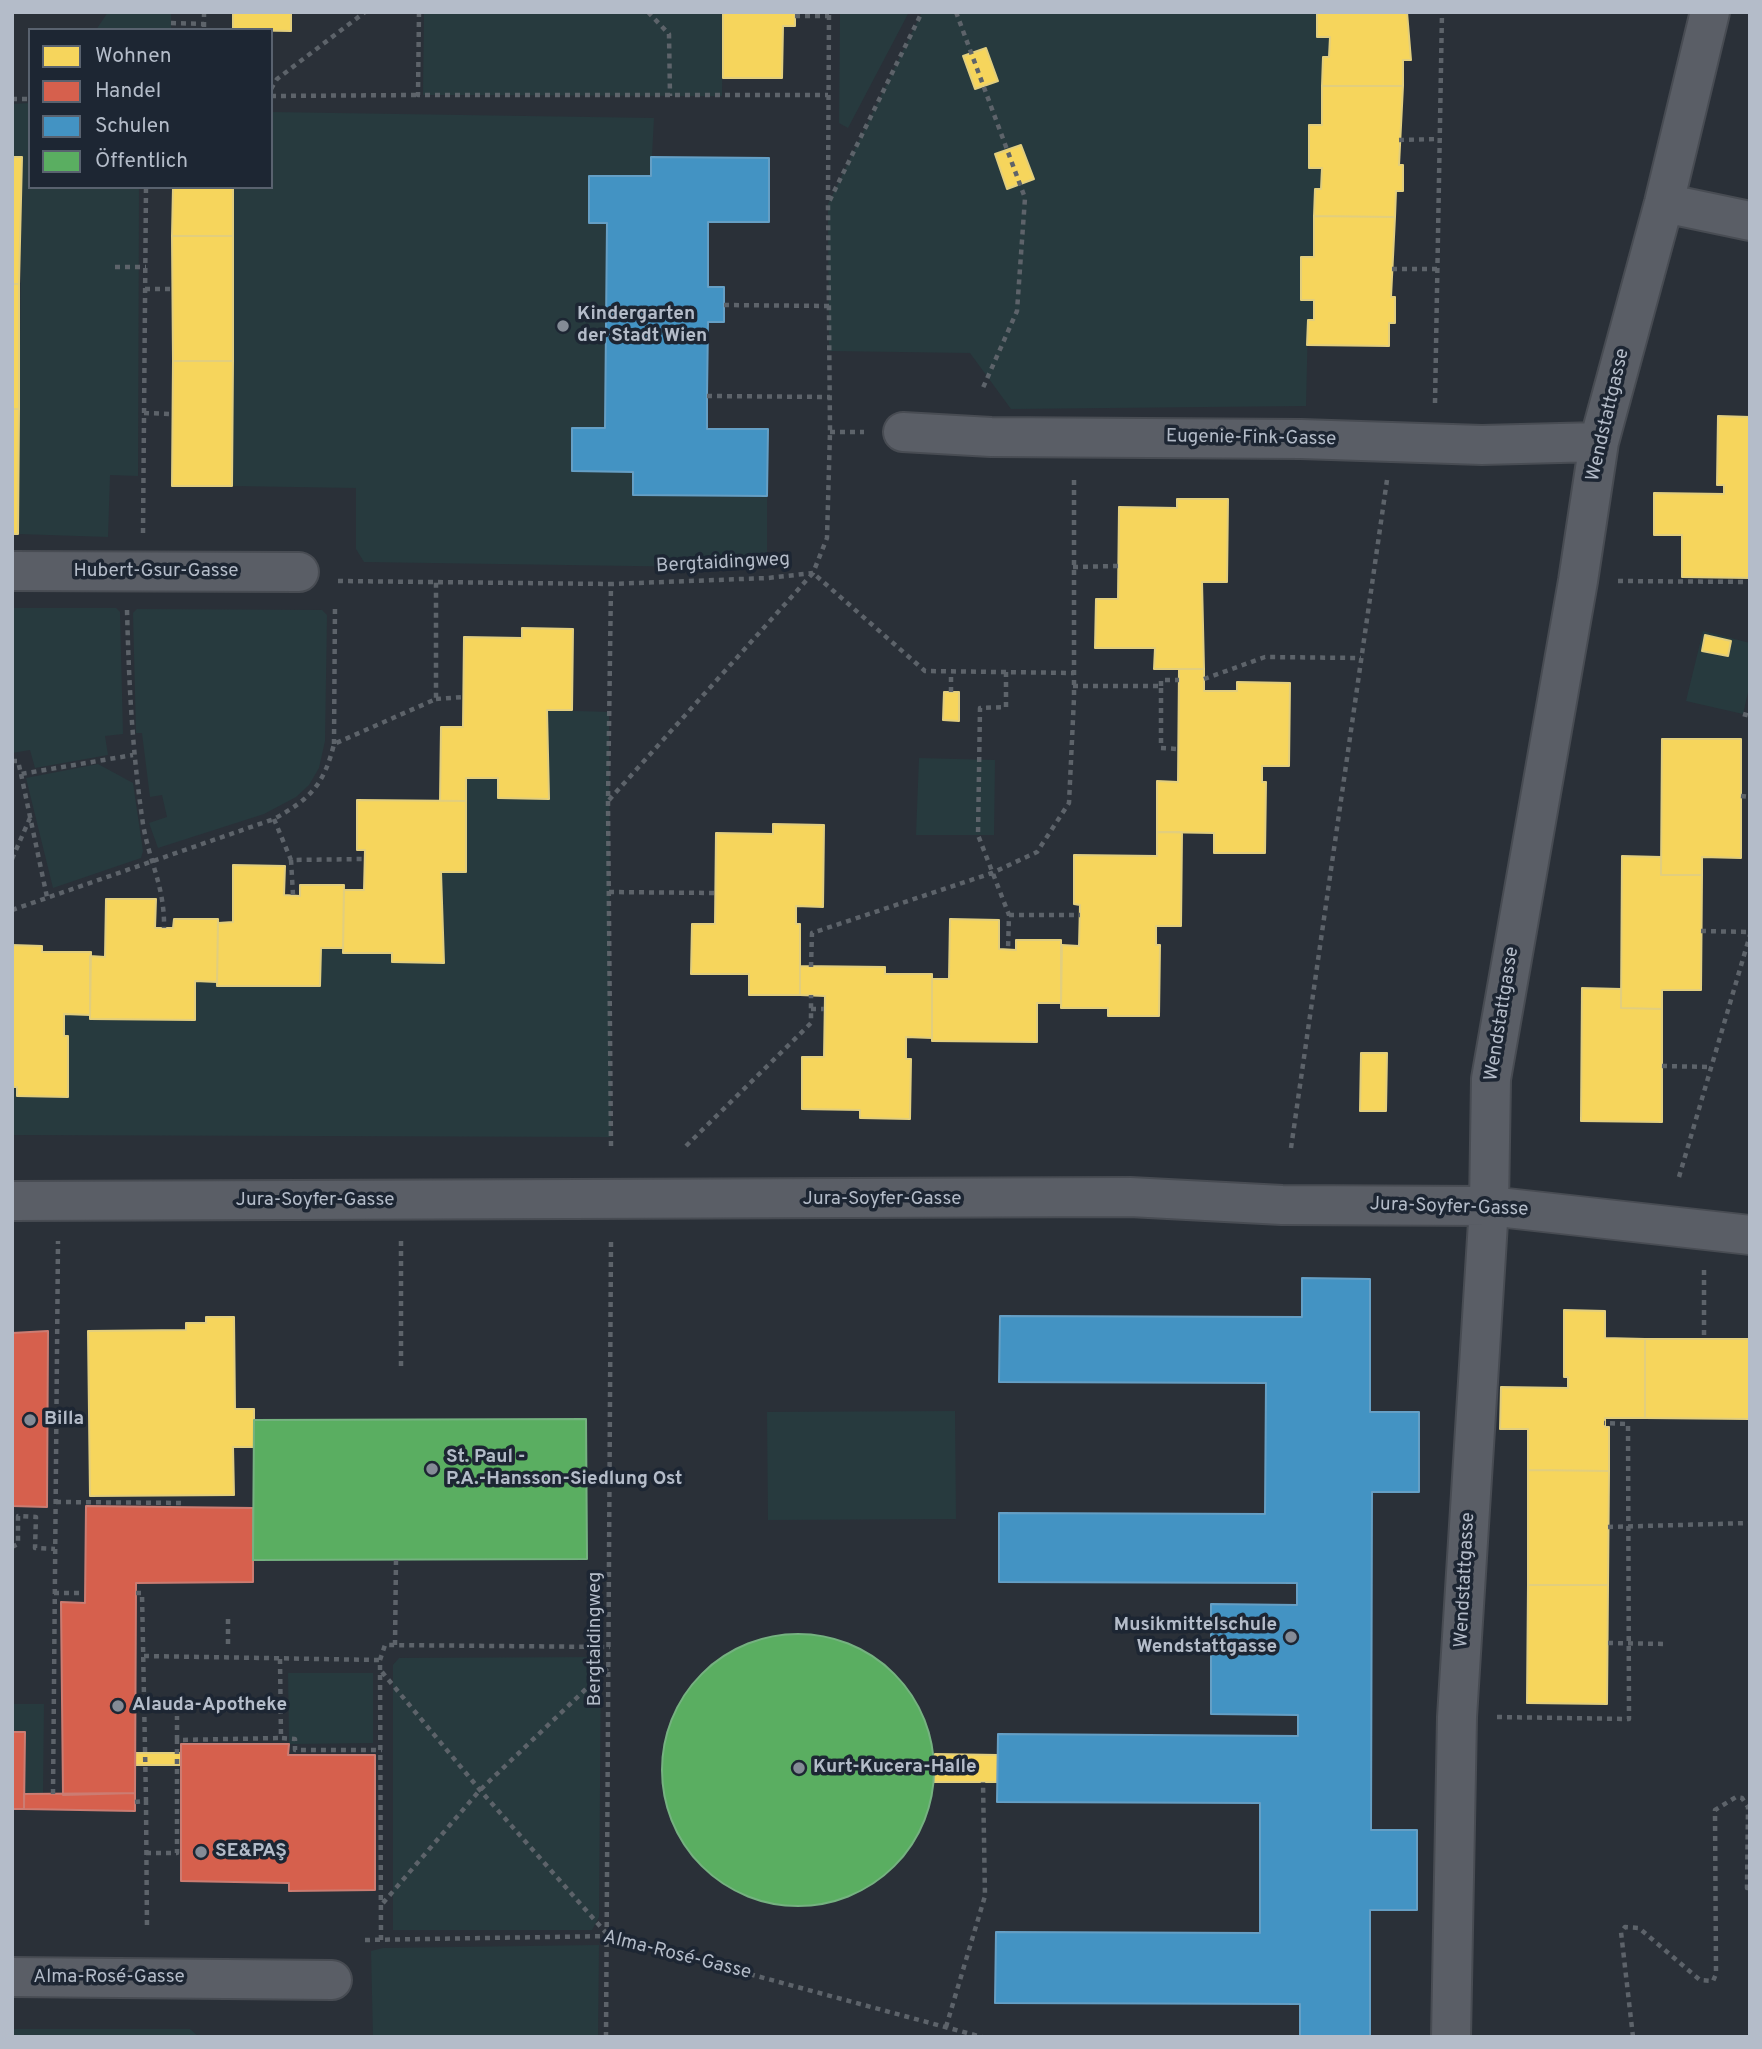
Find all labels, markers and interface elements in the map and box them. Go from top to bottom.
legend [28,28,273,189]
text: Wohnen [95,43,172,70]
text: Handel [95,78,161,105]
text: Schulen [95,113,170,140]
text: Öffentlich [95,148,188,175]
place label: Kindergarten der Stadt Wien [577,304,707,348]
marker: Kindergarten der Stadt Wien [555,318,571,334]
street label: Wendstattgasse [1583,346,1635,484]
street label: Eugenie-Fink-Gasse [1166,426,1336,452]
street label: Bergtaidingweg [655,549,791,579]
street label: Hubert-Gsur-Gasse [74,561,238,583]
street label: Wendstattgasse [1481,945,1525,1083]
street label: Jura-Soyfer-Gasse [803,1189,961,1211]
street label: Jura-Soyfer-Gasse [236,1190,394,1212]
street label: Jura-Soyfer-Gasse [1369,1194,1529,1222]
place label: Billa [44,1409,84,1431]
marker: Billa [22,1412,38,1428]
place label: St. Paul - P.A.-Hansson-Siedlung Ost [446,1447,682,1491]
marker: St. Paul - P.A.-Hansson-Siedlung Ost [424,1461,440,1477]
street label: Wendstattgasse [1451,1512,1481,1648]
street label: Bergtaidingweg [585,1572,607,1706]
place label: Musikmittelschule Wendstattgasse [1114,1615,1277,1659]
marker: Musikmittelschule Wendstattgasse [1283,1629,1299,1645]
place label: Alauda-Apotheke [132,1695,287,1717]
marker: Alauda-Apotheke [110,1698,126,1714]
place label: Kurt-Kucera-Halle [813,1757,977,1779]
marker: Kurt-Kucera-Halle [791,1760,807,1776]
place label: SE&PAŞ [215,1841,287,1863]
marker: SE&PAŞ [193,1844,209,1860]
street label: Alma-Rosé-Gasse [601,1927,753,1985]
street label: Alma-Rosé-Gasse [33,1967,185,1989]

